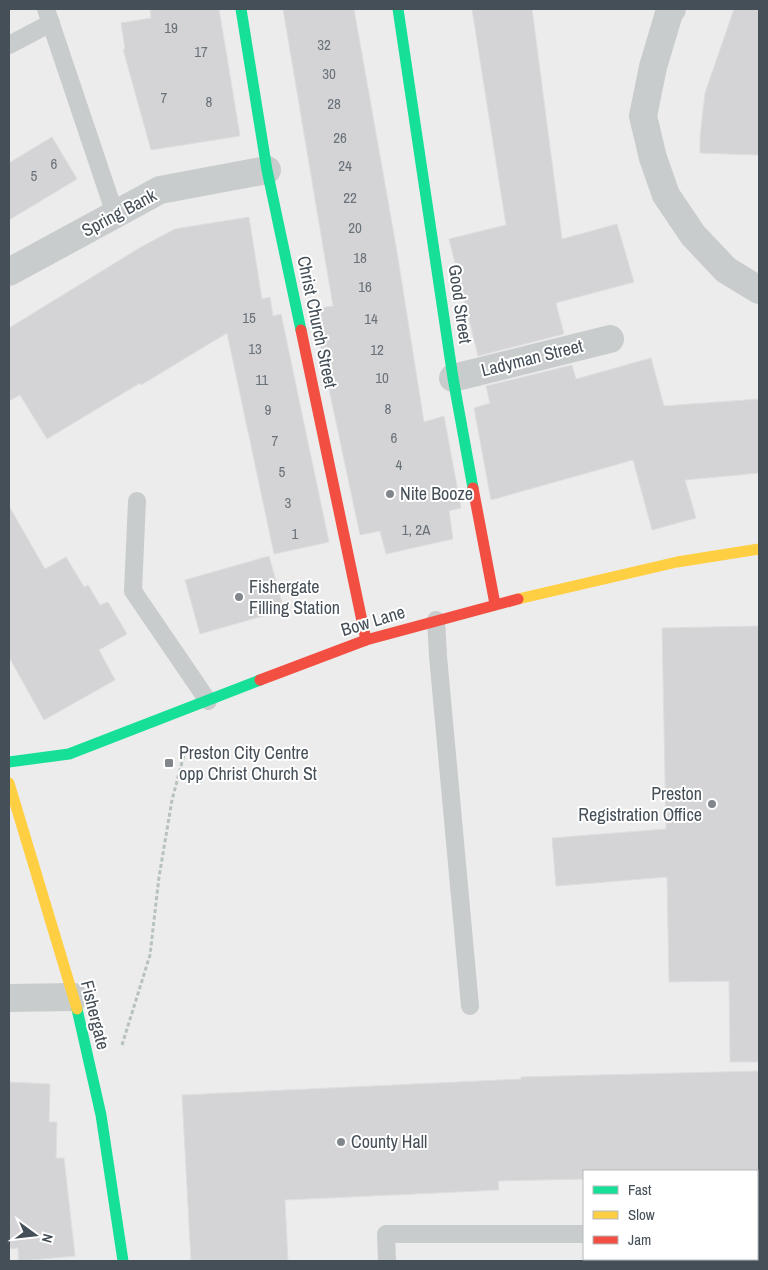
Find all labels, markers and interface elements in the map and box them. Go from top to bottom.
house number: 19 [164,17,178,38]
house number: 32 [317,34,331,55]
house number: 17 [194,41,208,62]
house number: 30 [322,63,336,84]
house number: 7 [161,87,168,108]
house number: 8 [206,91,213,112]
house number: 28 [327,93,341,114]
house number: 26 [333,127,347,148]
house number: 6 [51,153,58,174]
house number: 24 [338,155,352,176]
house number: 5 [31,165,38,186]
street label: Spring Bank [77,182,161,243]
house number: 22 [343,187,357,208]
house number: 20 [348,217,362,238]
house number: 18 [353,247,367,268]
street label: Christ Church Street [291,254,344,390]
street label: Good Street [443,263,478,345]
house number: 16 [358,276,372,297]
house number: 15 [242,307,256,328]
house number: 14 [364,308,378,329]
street label: Ladyman Street [478,333,585,382]
house number: 13 [248,338,262,359]
house number: 12 [370,339,384,360]
house number: 10 [375,367,389,388]
house number: 11 [256,369,269,390]
house number: 8 [385,398,392,419]
house number: 9 [265,399,272,420]
house number: 6 [391,427,398,448]
house number: 7 [272,430,279,451]
house number: 4 [396,454,403,475]
house number: 5 [279,461,286,482]
place label: Nite Booze [400,481,473,506]
marker: Nite Booze [384,488,396,500]
house number: 3 [285,492,292,513]
house number: 1, 2A [402,519,431,540]
house number: 1 [292,523,299,544]
place label: Fishergate Filling Station [249,574,340,620]
marker: Fishergate Filling Station [233,591,245,603]
street label: Bow Lane [338,599,408,642]
place label: Preston City Centre opp Christ Church St [179,740,317,786]
marker: Preston City Centre opp Christ Church St [163,757,175,769]
place label: Preston Registration Office [578,781,702,827]
marker: Preston Registration Office [706,798,718,810]
street label: Fishergate [75,978,116,1052]
place label: County Hall [351,1129,427,1154]
marker: County Hall [335,1136,347,1148]
legend [583,1170,758,1260]
text: Fast [628,1179,652,1200]
text: Slow [628,1204,655,1225]
north arrow [10,1210,60,1260]
text: Jam [628,1229,651,1250]
text: N [38,1232,57,1245]

